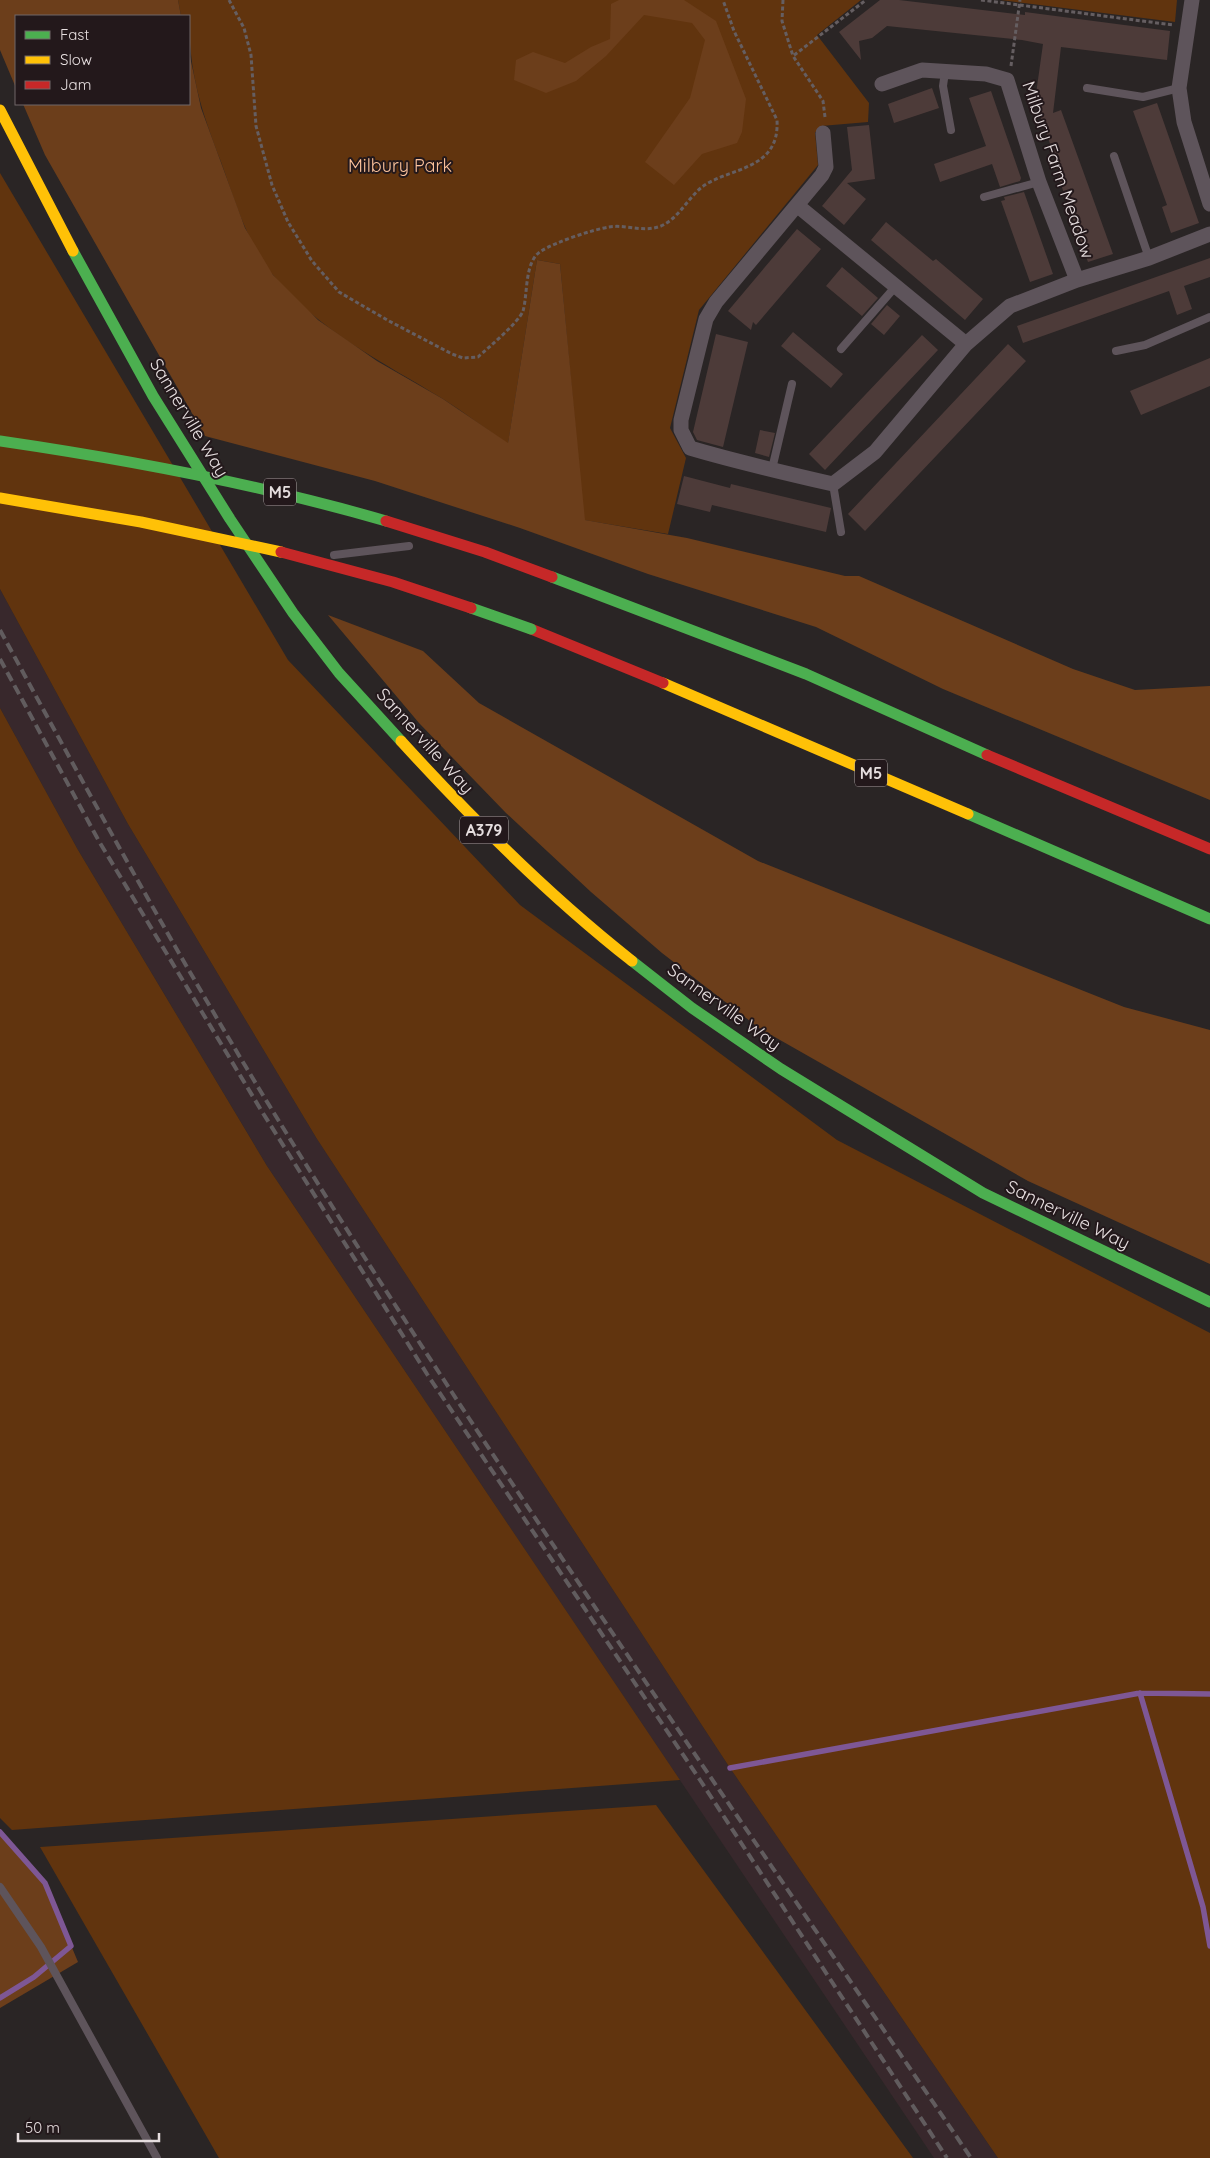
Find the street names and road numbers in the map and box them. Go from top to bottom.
street label: Milbury Farm Meadow [1017,78,1100,262]
street label: Sannerville Way [145,354,234,481]
road number: M5 [264,478,296,506]
street label: Sannerville Way [372,683,479,798]
road number: M5 [855,760,887,786]
road number: A379 [460,816,508,844]
street label: Sannerville Way [663,958,786,1056]
street label: Sannerville Way [1003,1175,1134,1254]

